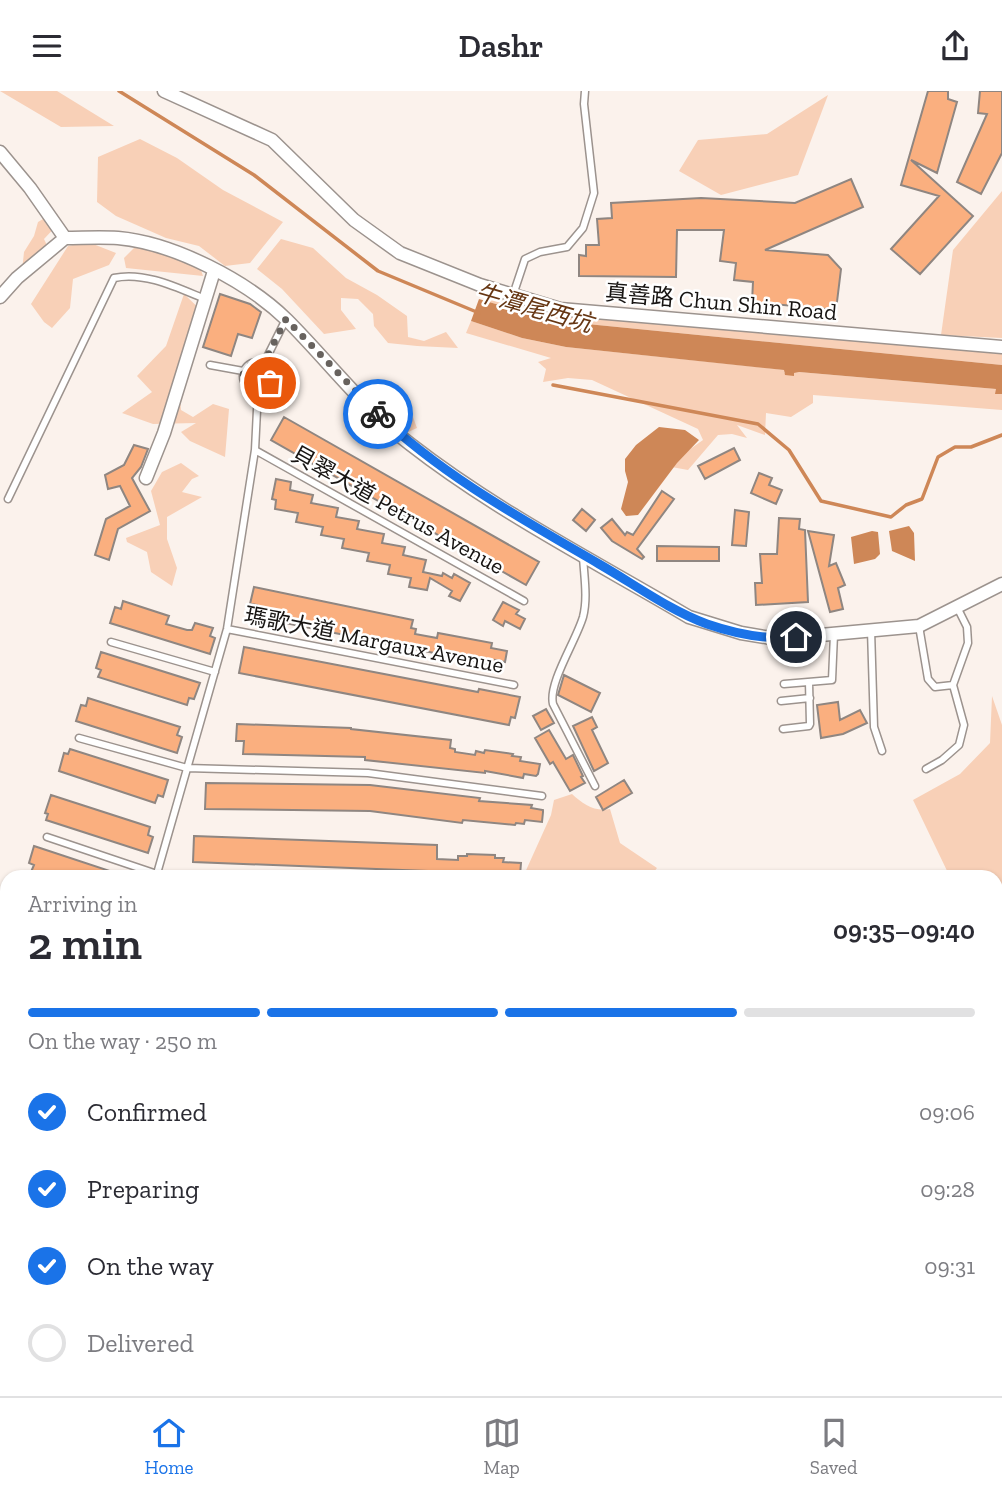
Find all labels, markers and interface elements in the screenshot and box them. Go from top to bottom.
icon: menu [28,27,66,65]
text: Dashr [459,27,543,65]
icon: share [936,27,974,65]
water label: 牛潭尾西坑 [472,277,599,339]
street label: 真善路 Chun Shin Road [604,278,838,326]
pin [240,353,300,413]
icon: bag [251,364,289,402]
courier [343,379,413,449]
icon: bike [359,395,397,433]
street label: 貝翠大道 Petrus Avenue [287,440,509,580]
street label: 瑪歌大道 Margaux Avenue [242,601,506,679]
pin [766,607,826,667]
icon: home [777,618,815,656]
text: Arriving in [28,890,137,918]
text: 09:35–09:40 [833,914,975,946]
text: 2 min [28,916,142,971]
text: On the way · 250 m [28,1027,217,1055]
icon: check [28,1093,66,1131]
text: Confirmed [87,1096,207,1128]
text: 09:06 [919,1098,975,1126]
icon: check [28,1170,66,1208]
text: Preparing [87,1173,199,1205]
text: 09:28 [920,1175,975,1203]
icon: check [28,1247,66,1285]
text: On the way [87,1250,214,1282]
text: 09:31 [924,1252,975,1280]
text: Delivered [87,1327,194,1359]
tab: Home [145,1414,194,1479]
tab: Map [483,1414,521,1479]
tab: Saved [810,1414,857,1479]

